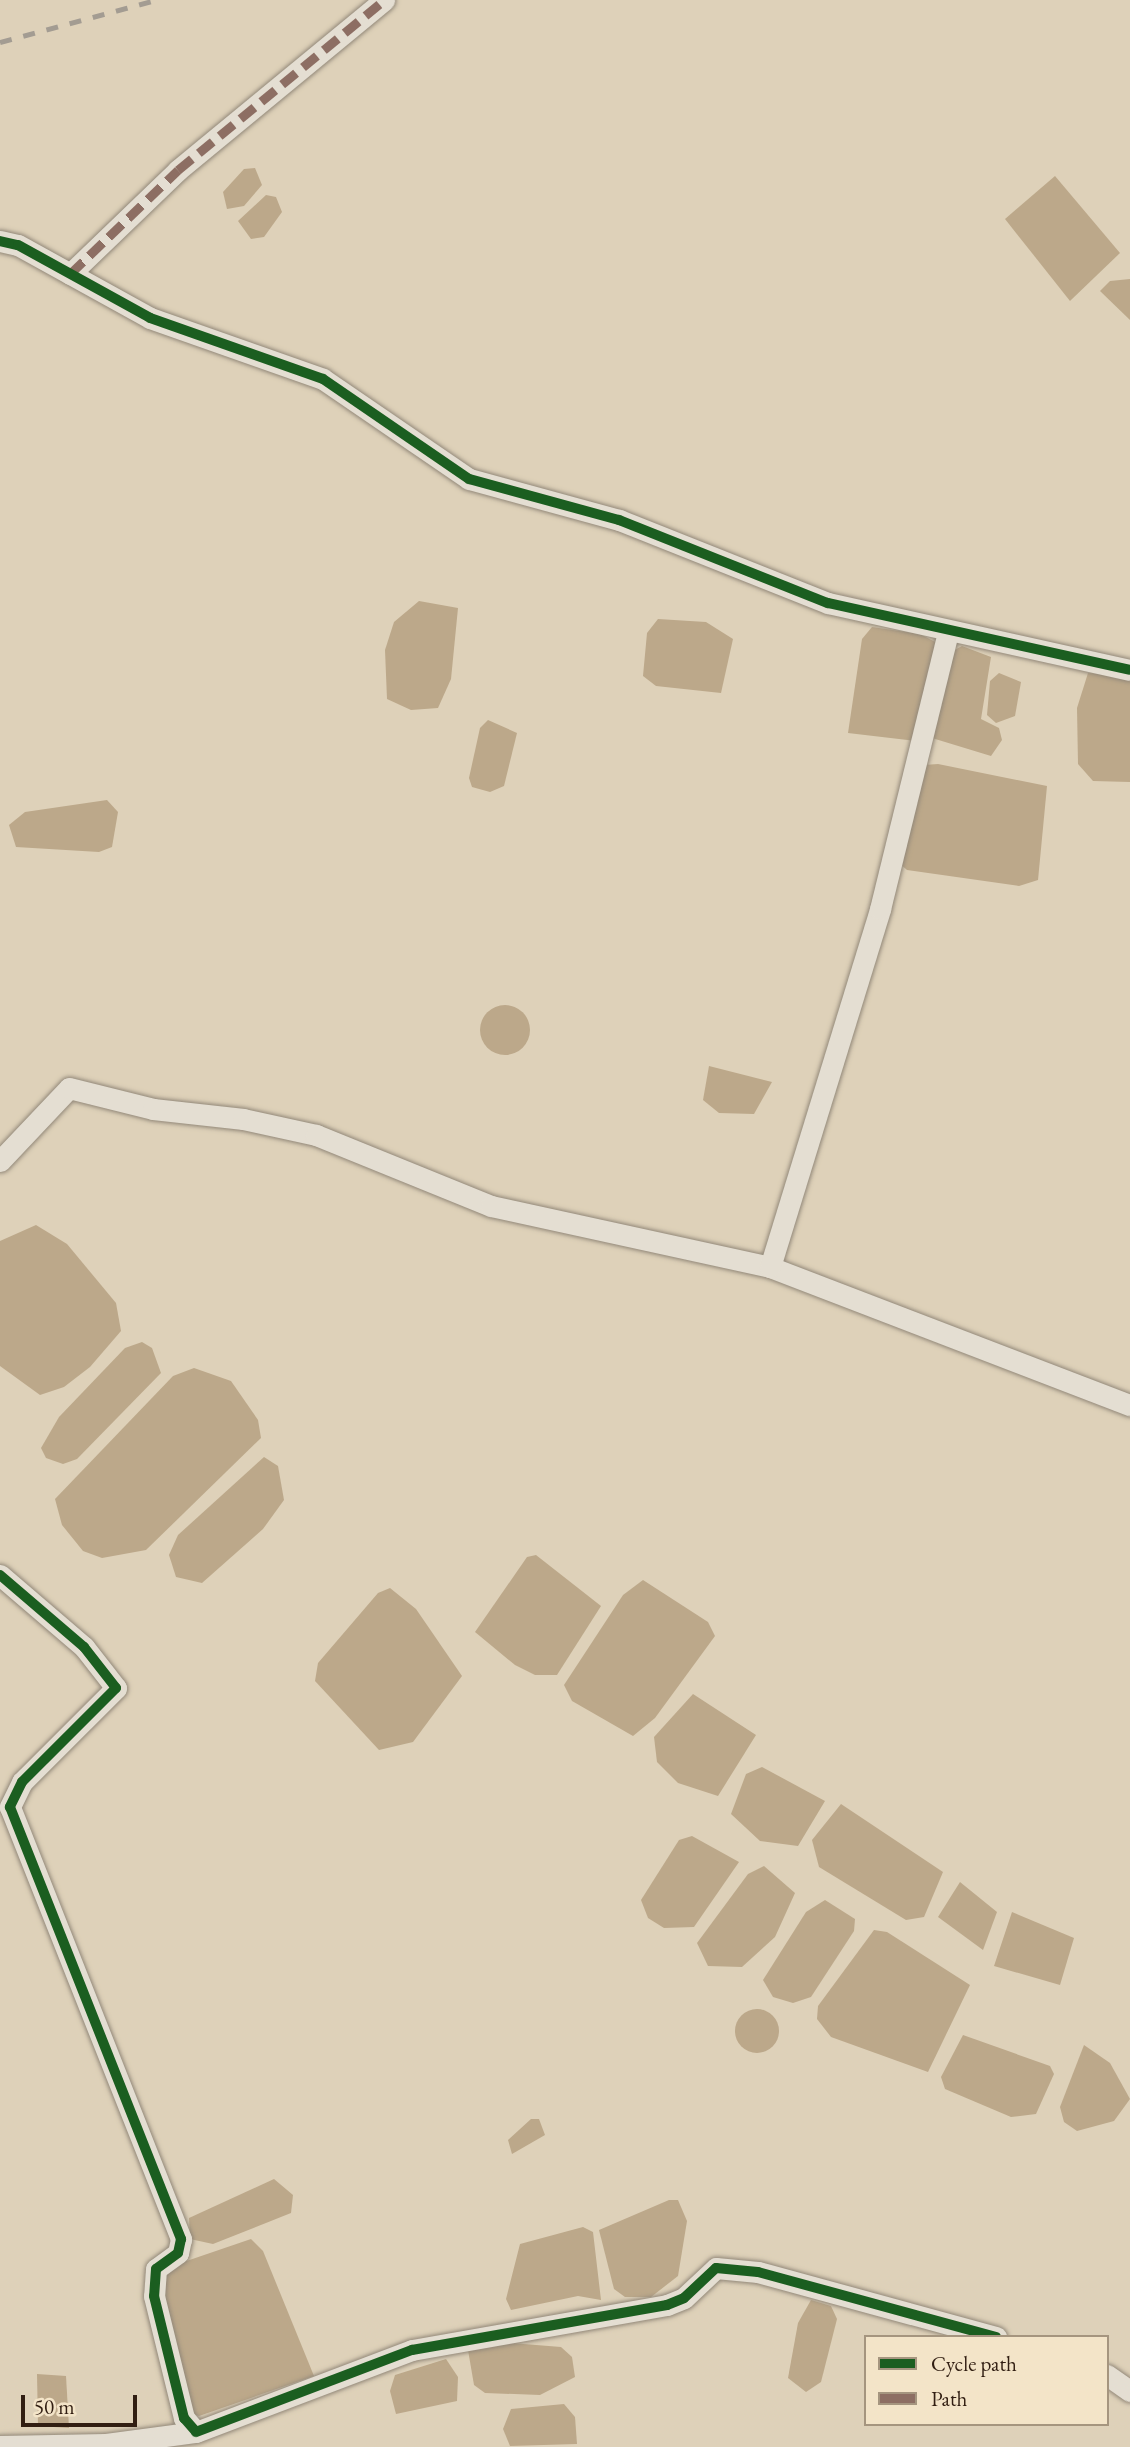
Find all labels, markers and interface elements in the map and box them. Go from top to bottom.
legend [864,2335,1109,2426]
text: Cycle path [931,2350,1017,2377]
scale bar [24,2380,140,2424]
text: Path [931,2385,967,2412]
text: 50 m [34,2393,75,2420]

